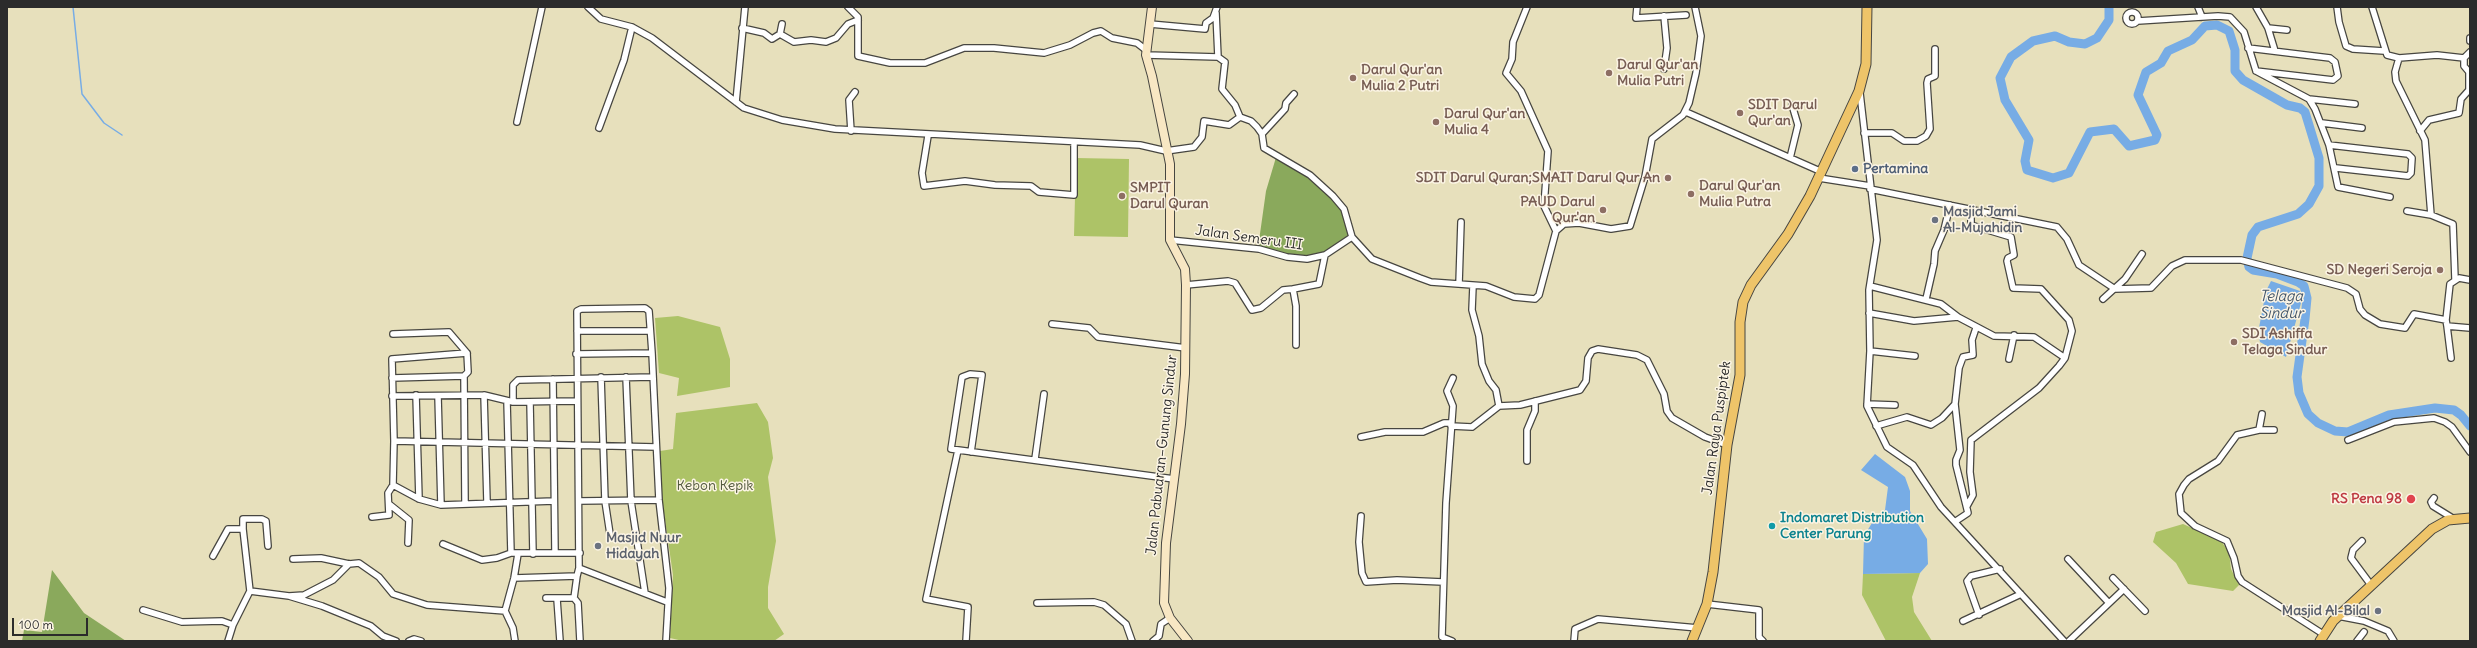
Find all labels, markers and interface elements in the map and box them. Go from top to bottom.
place label: Darul Qur'an Mulia Putri [1617,57,1698,90]
place label: Darul Qur'an Mulia 2 Putri [1361,62,1442,94]
marker: Darul Qur'an Mulia Putri [1604,68,1614,78]
marker: Darul Qur'an Mulia 2 Putri [1348,73,1358,83]
place label: SDIT Darul Qur'an [1748,97,1817,130]
place label: Darul Qur'an Mulia 4 [1444,106,1525,138]
marker: SDIT Darul Qur'an [1735,108,1745,118]
marker: Darul Qur'an Mulia 4 [1431,117,1441,127]
place label: Pertamina [1863,161,1928,177]
marker: Pertamina [1850,164,1860,174]
place label: SDIT Darul Quran;SMAIT Darul Qur An [1416,170,1660,186]
marker: SDIT Darul Quran;SMAIT Darul Qur An [1663,173,1673,183]
place label: Darul Qur'an Mulia Putra [1699,178,1780,210]
place label: SMPIT Darul Quran [1130,180,1209,212]
marker: Darul Qur'an Mulia Putra [1686,189,1696,199]
marker: SMPIT Darul Quran [1117,191,1127,201]
place label: PAUD Darul Qur'an [1520,194,1595,226]
place label: Masjid Jami Al-Mujahidin [1943,204,2022,236]
marker: PAUD Darul Qur'an [1598,205,1608,215]
marker: Masjid Jami Al-Mujahidin [1930,215,1940,225]
street label: Jalan Semeru III [1194,222,1304,254]
place label: SD Negeri Seroja [2326,262,2432,278]
marker: SD Negeri Seroja [2435,265,2445,275]
water label: Telaga Sindur [2259,288,2303,323]
place label: SDI Ashiffa Telaga Sindur [2242,326,2327,358]
marker: SDI Ashiffa Telaga Sindur [2229,337,2239,347]
street label: Jalan Pabuaran–Gunung Sindur [1143,354,1181,556]
street label: Jalan Raya Puspiptek [1699,360,1735,496]
park label: Kebon Kepik [677,478,753,494]
place label: RS Pena 98 [2331,491,2402,507]
marker: RS Pena 98 [2405,493,2417,505]
place label: Indomaret Distribution Center Parung [1780,510,1924,542]
marker: Indomaret Distribution Center Parung [1767,521,1777,531]
place label: Masjid Nuur Hidayah [606,530,681,562]
marker: Masjid Nuur Hidayah [593,541,603,551]
place label: Masjid Al-Bilal [2282,603,2370,619]
marker: Masjid Al-Bilal [2373,606,2383,616]
scale bar [14,610,90,636]
text: 100 m [19,617,53,632]

